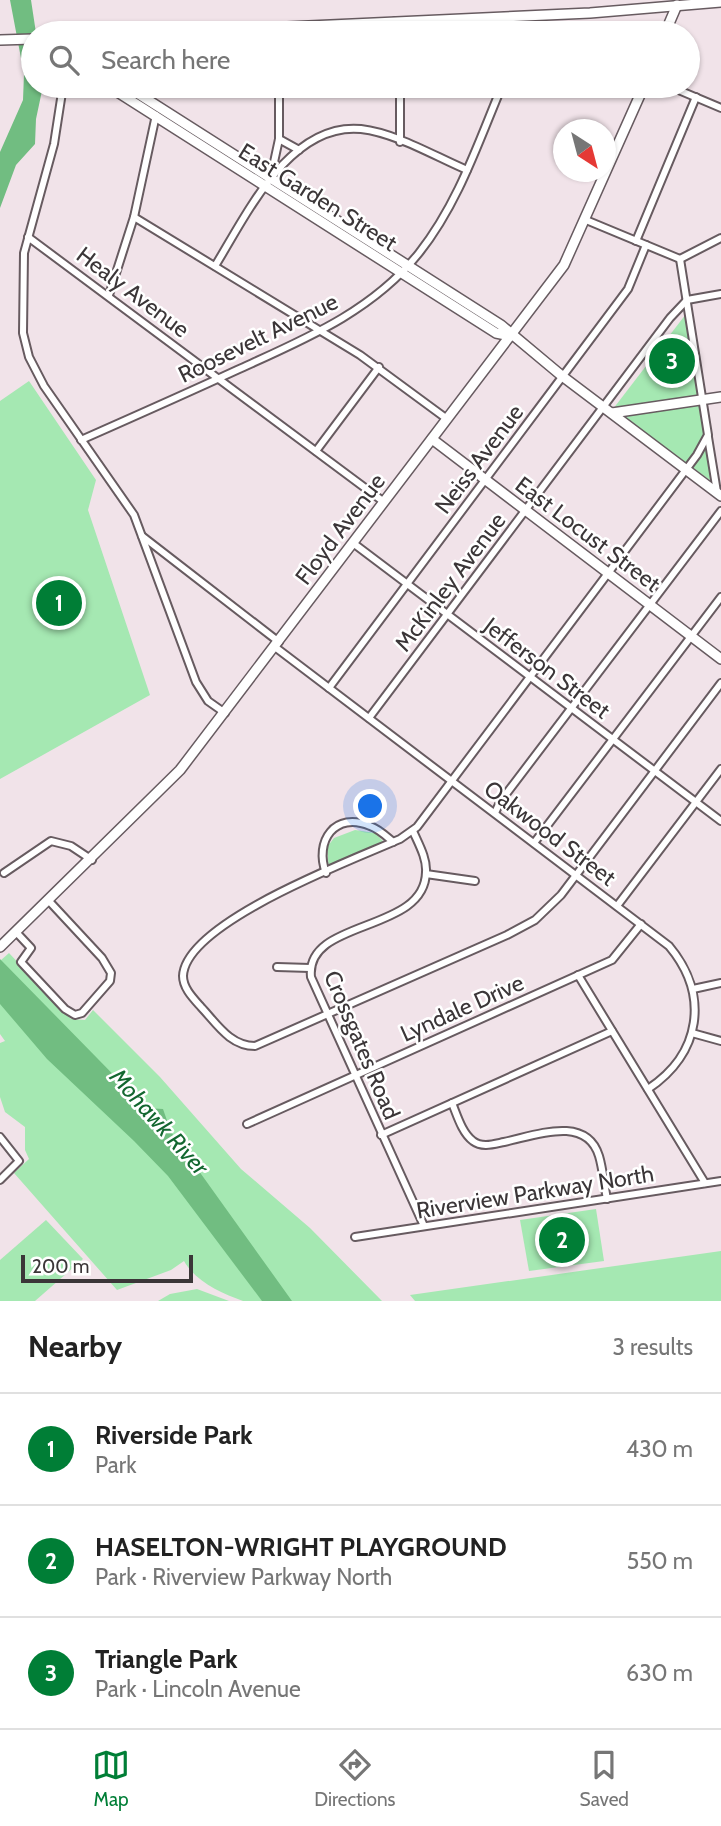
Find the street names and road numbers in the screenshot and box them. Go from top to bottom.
street label: East Garden Street [234,137,403,257]
street label: Healy Avenue [71,241,195,344]
street label: Roosevelt Avenue [174,287,343,389]
street label: Neiss Avenue [429,399,529,519]
street label: Floyd Avenue [289,468,391,590]
street label: East Locust Street [510,470,666,598]
street label: McKinley Avenue [389,507,511,657]
street label: Jefferson Street [478,611,616,725]
street label: Oakwood Street [479,774,622,892]
street label: Crossgates Road [318,966,406,1124]
street label: Lyndale Drive [396,968,528,1048]
street label: Riverview Parkway North [414,1159,656,1225]

